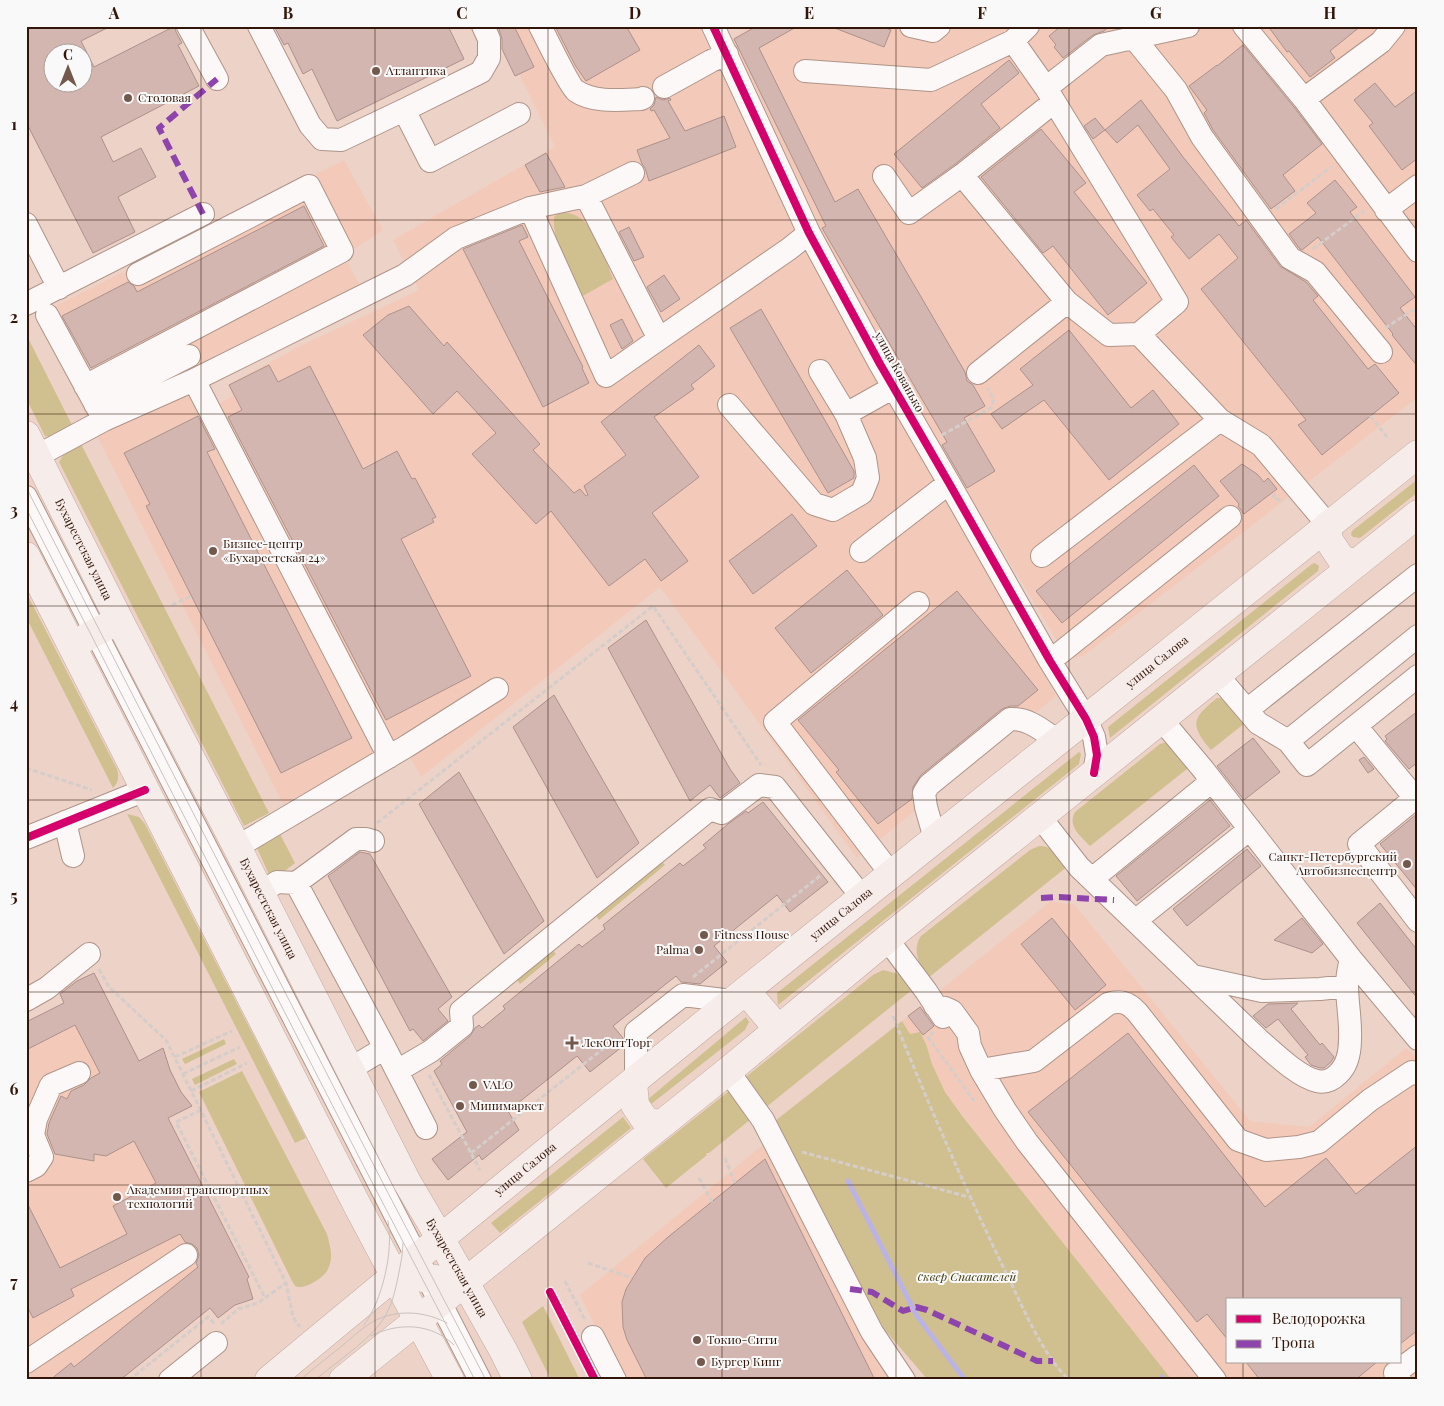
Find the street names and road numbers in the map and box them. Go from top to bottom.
street label: улица Кованько [871,328,929,415]
street label: Бухарестская улица [52,495,117,602]
street label: улица Салова [1121,631,1191,692]
street label: Бухарестская улица [237,855,302,962]
street label: улица Салова [805,883,875,944]
street label: улица Салова [490,1138,559,1199]
street label: Бухарестская улица [423,1215,492,1320]

